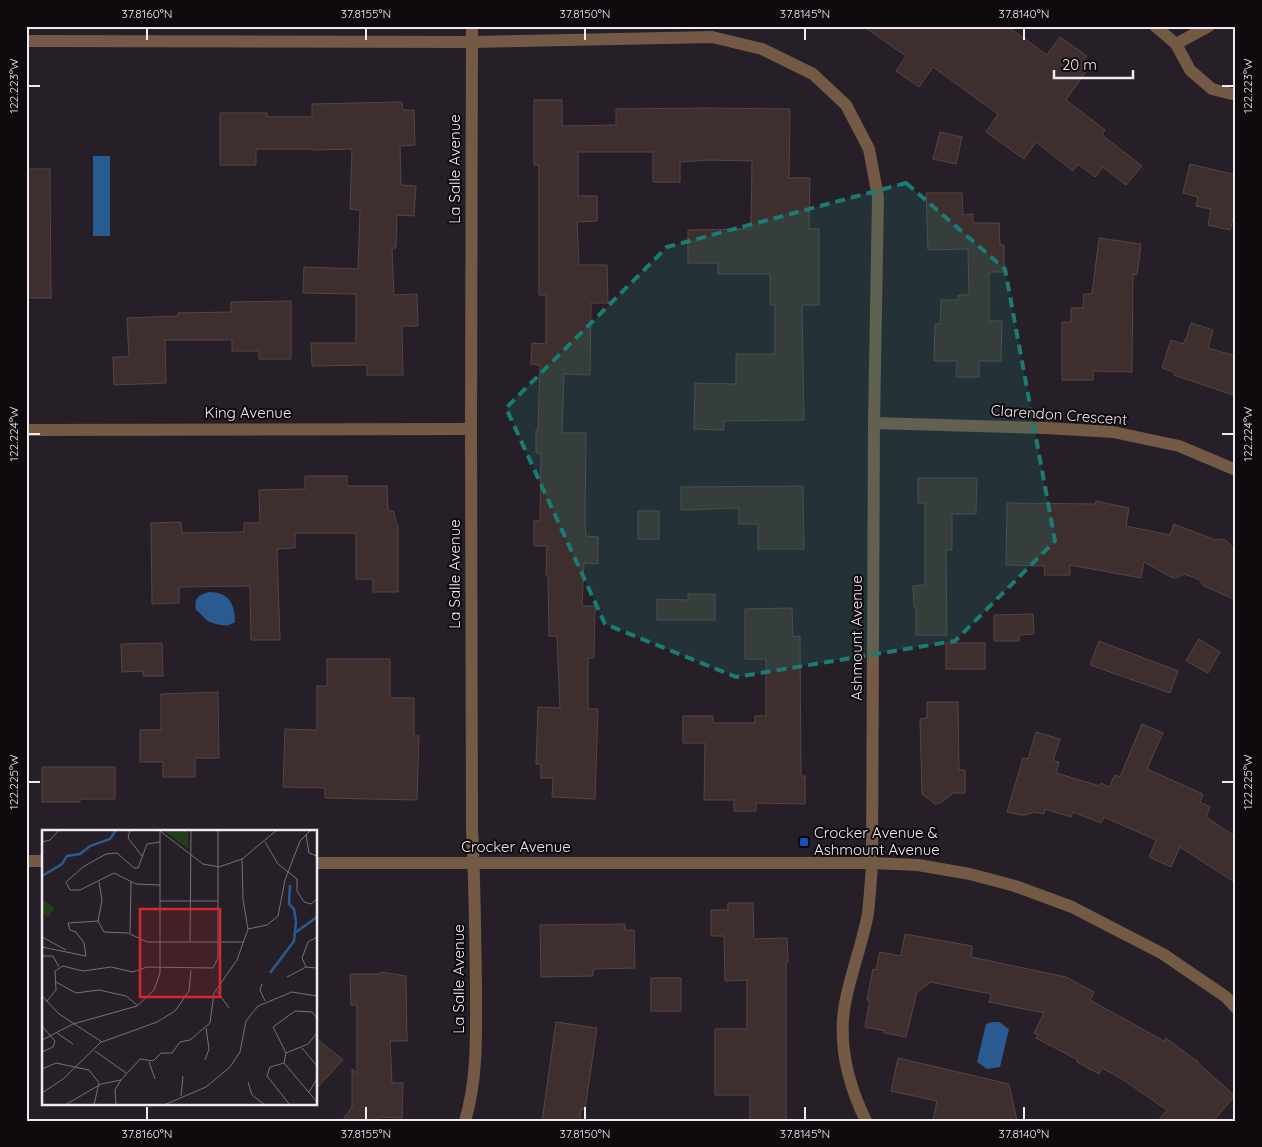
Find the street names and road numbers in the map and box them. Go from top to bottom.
street label: La Salle Avenue [445,114,464,224]
street label: Clarendon Crescent [990,400,1128,429]
street label: King Avenue [205,403,291,422]
street label: La Salle Avenue [445,519,464,629]
street label: Ashmount Avenue [847,575,866,701]
street label: Crocker Avenue [461,837,571,856]
street label: La Salle Avenue [449,924,468,1034]

